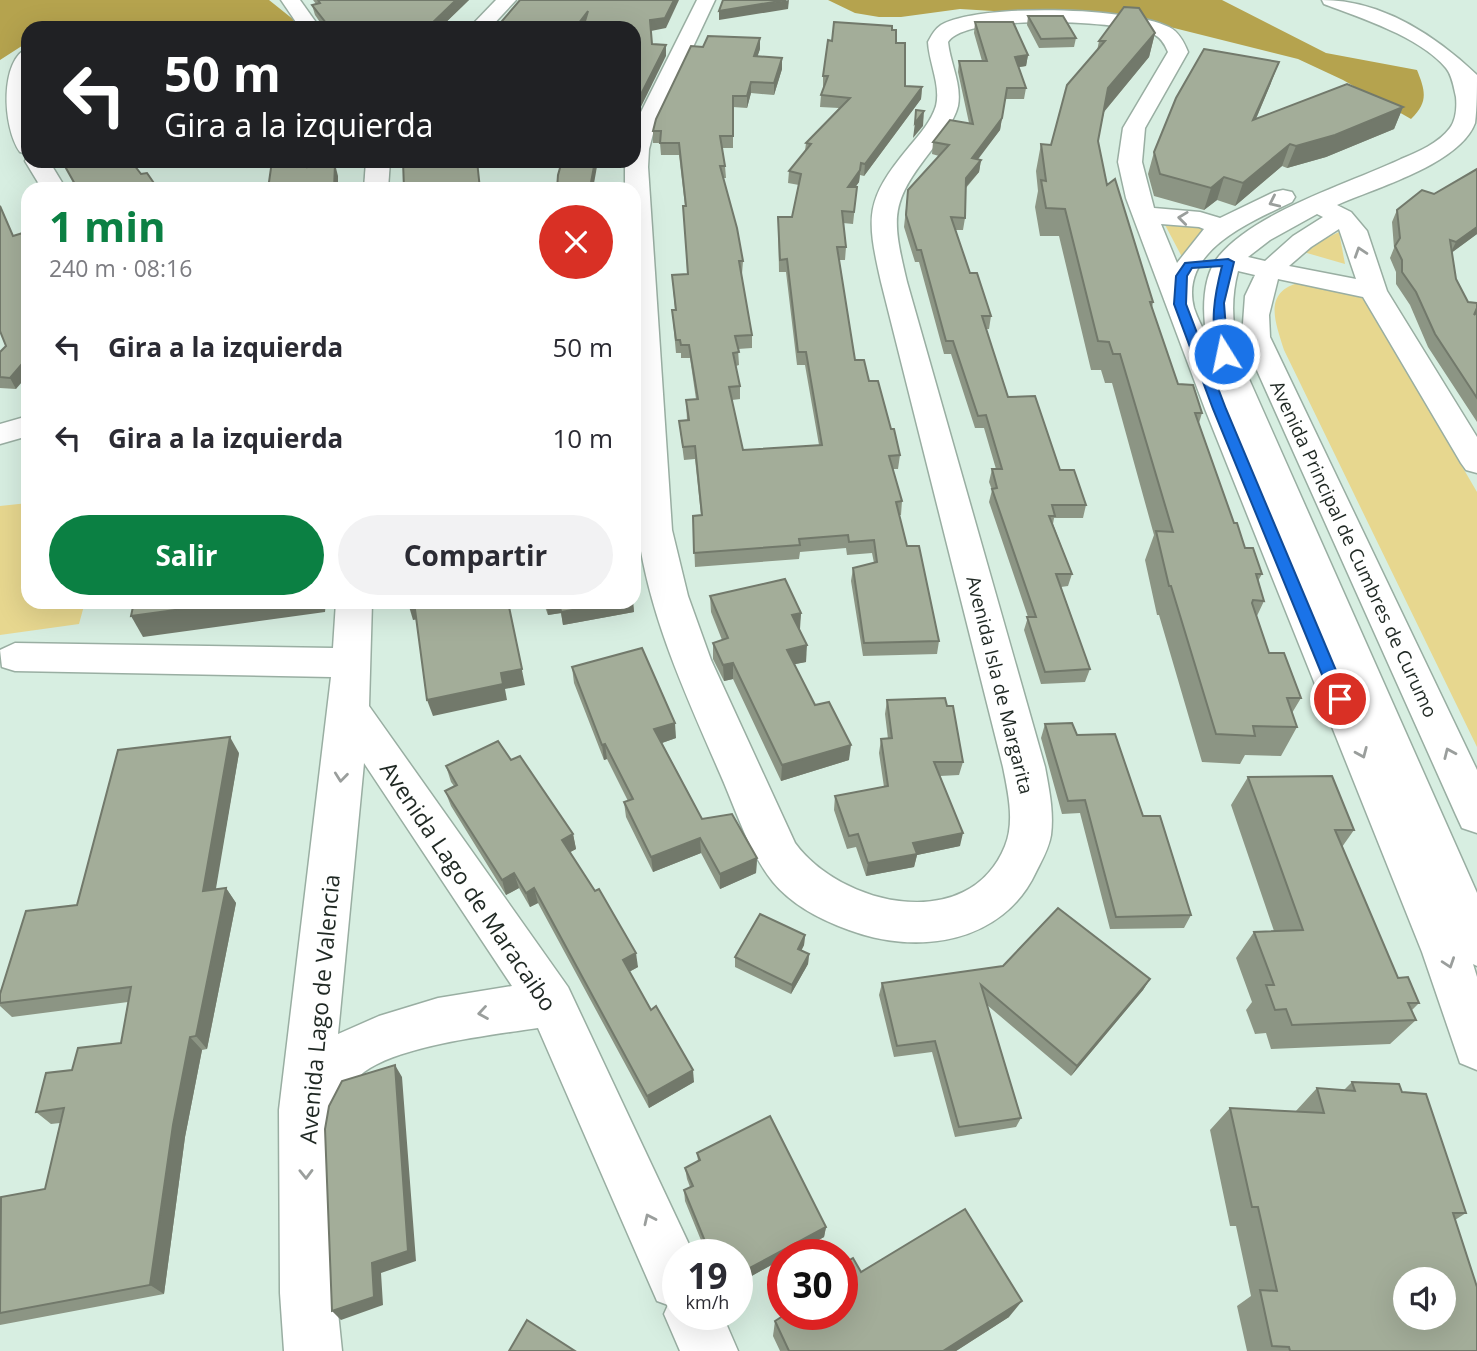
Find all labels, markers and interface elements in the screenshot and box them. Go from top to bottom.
text: 50 m [164,40,281,106]
icon: left [49,49,140,140]
text: Gira a la izquierda [164,103,434,146]
one-way arrow [1269,193,1281,207]
text: 1 min [49,197,166,254]
button: close [539,205,613,279]
one-way arrow [1178,210,1189,225]
one-way arrow [1354,247,1369,259]
text: 240 m · 08:16 [49,252,192,284]
position arrow [1187,317,1261,391]
icon: left [49,328,87,366]
text: Gira a la izquierda [108,329,343,365]
text: 50 m [552,329,613,365]
street label: Avenida Principal de Cumbres de Curumo [1264,376,1444,722]
icon: left [49,419,87,457]
text: Gira a la izquierda [108,420,343,456]
text: 10 m [552,420,613,456]
button: Salir [49,515,324,595]
button: Compartir [338,515,613,595]
street label: Avenida Isla de Margarita [960,573,1040,797]
pin [1310,669,1370,729]
icon: arrive [1321,680,1359,718]
one-way arrow [1354,746,1368,758]
one-way arrow [1443,748,1457,760]
street label: Avenida Lago de Maracaibo [373,755,565,1017]
one-way arrow [334,771,349,783]
street label: Avenida Lago de Valencia [291,873,347,1145]
one-way arrow [1441,957,1455,969]
one-way arrow [477,1005,489,1020]
one-way arrow [298,1169,314,1180]
one-way arrow [643,1213,657,1226]
speed limit sign: 30 [767,1239,858,1330]
text: 19 [687,1252,728,1299]
map controls [1393,1267,1456,1330]
button: sound [1393,1267,1456,1330]
text: km/h [686,1290,729,1314]

